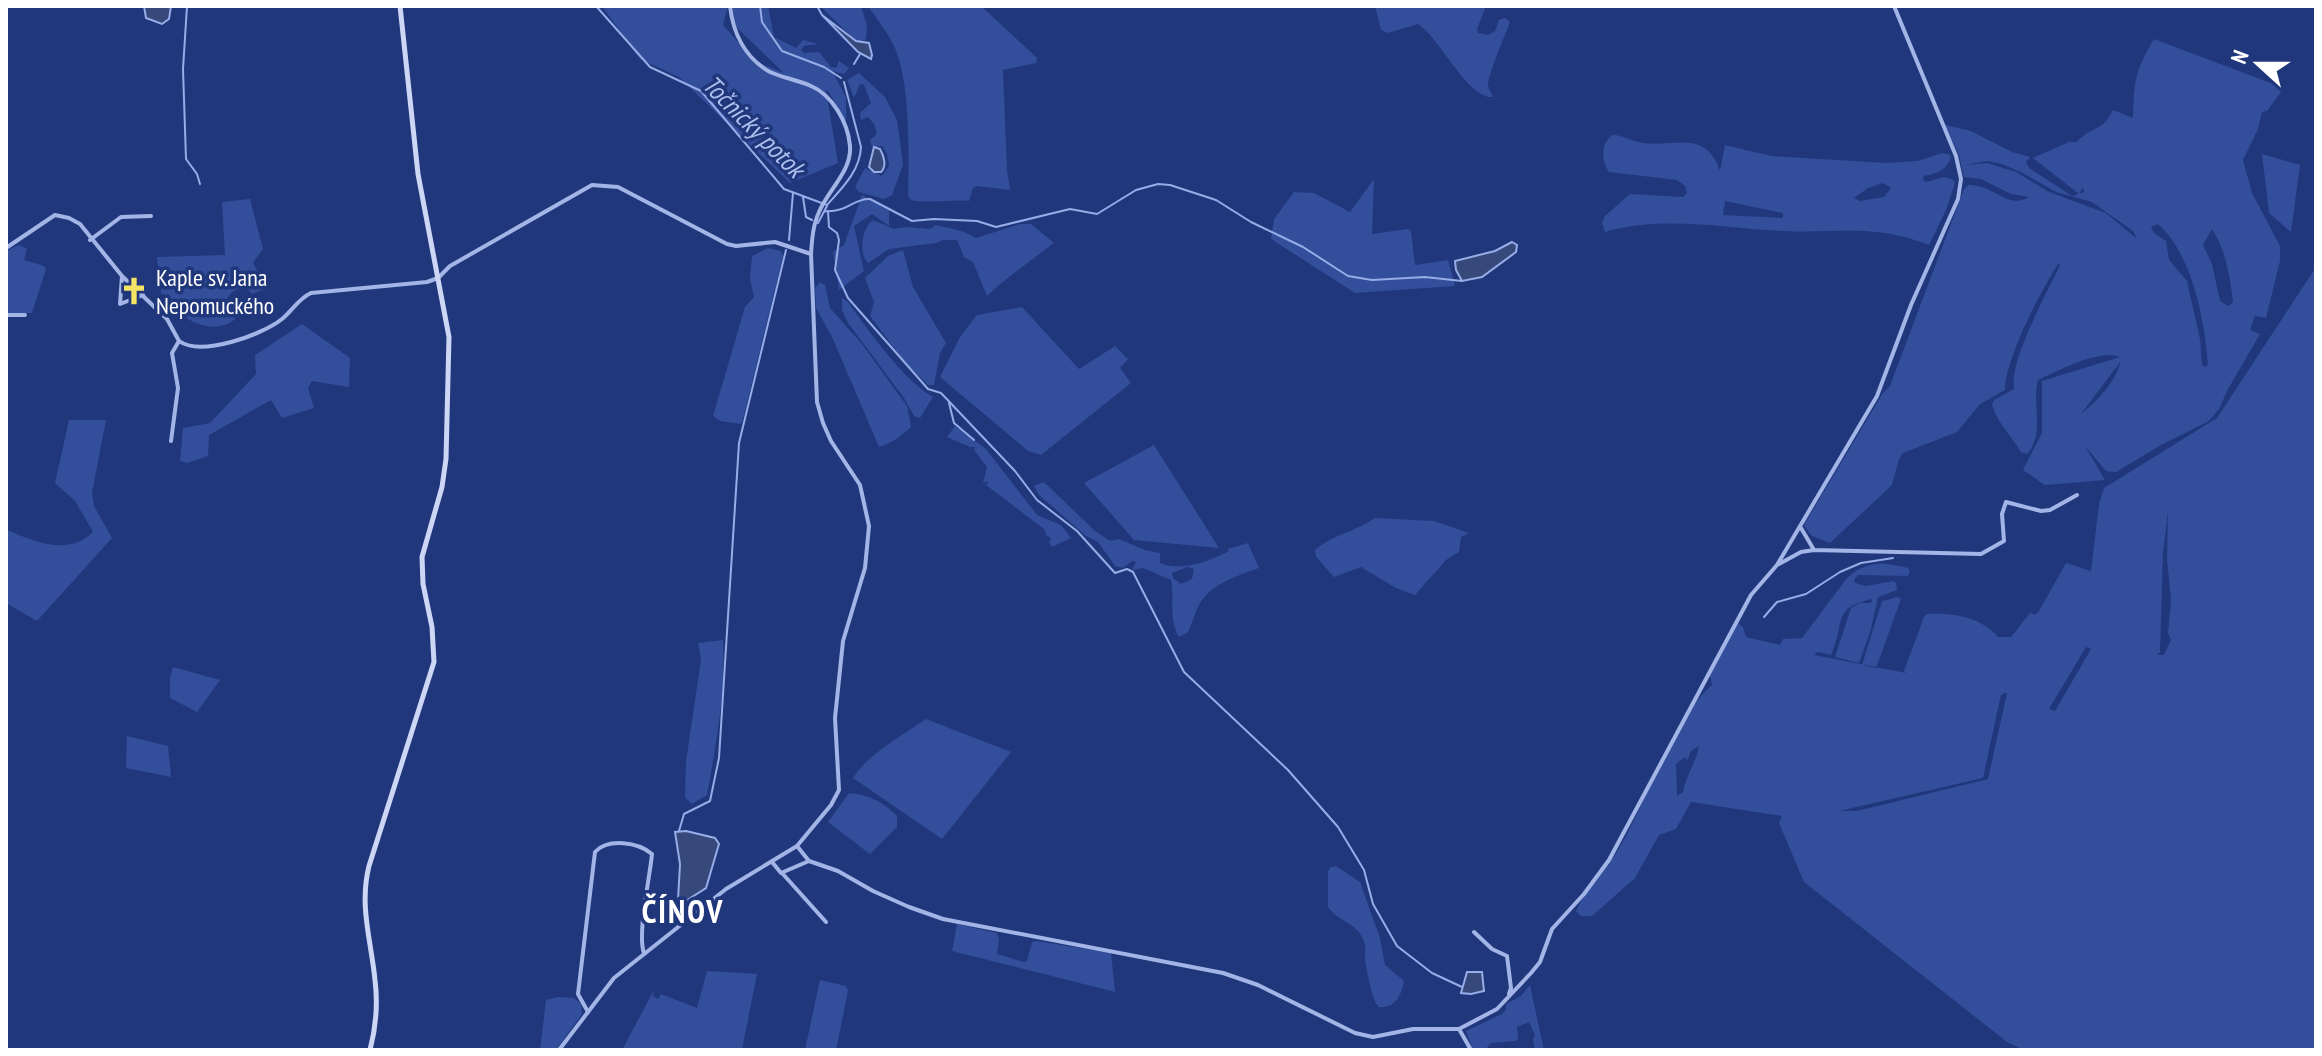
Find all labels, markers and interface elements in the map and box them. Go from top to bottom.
north arrow [2218,24,2298,104]
text: N [2224,46,2255,67]
water label: Točnický potok [696,68,814,186]
place label: Kaple sv. Jana Nepomuckého [156,262,274,321]
church icon: Kaple sv. Jana Nepomuckého [119,276,149,306]
district label: ČÍNOV [642,890,724,932]

